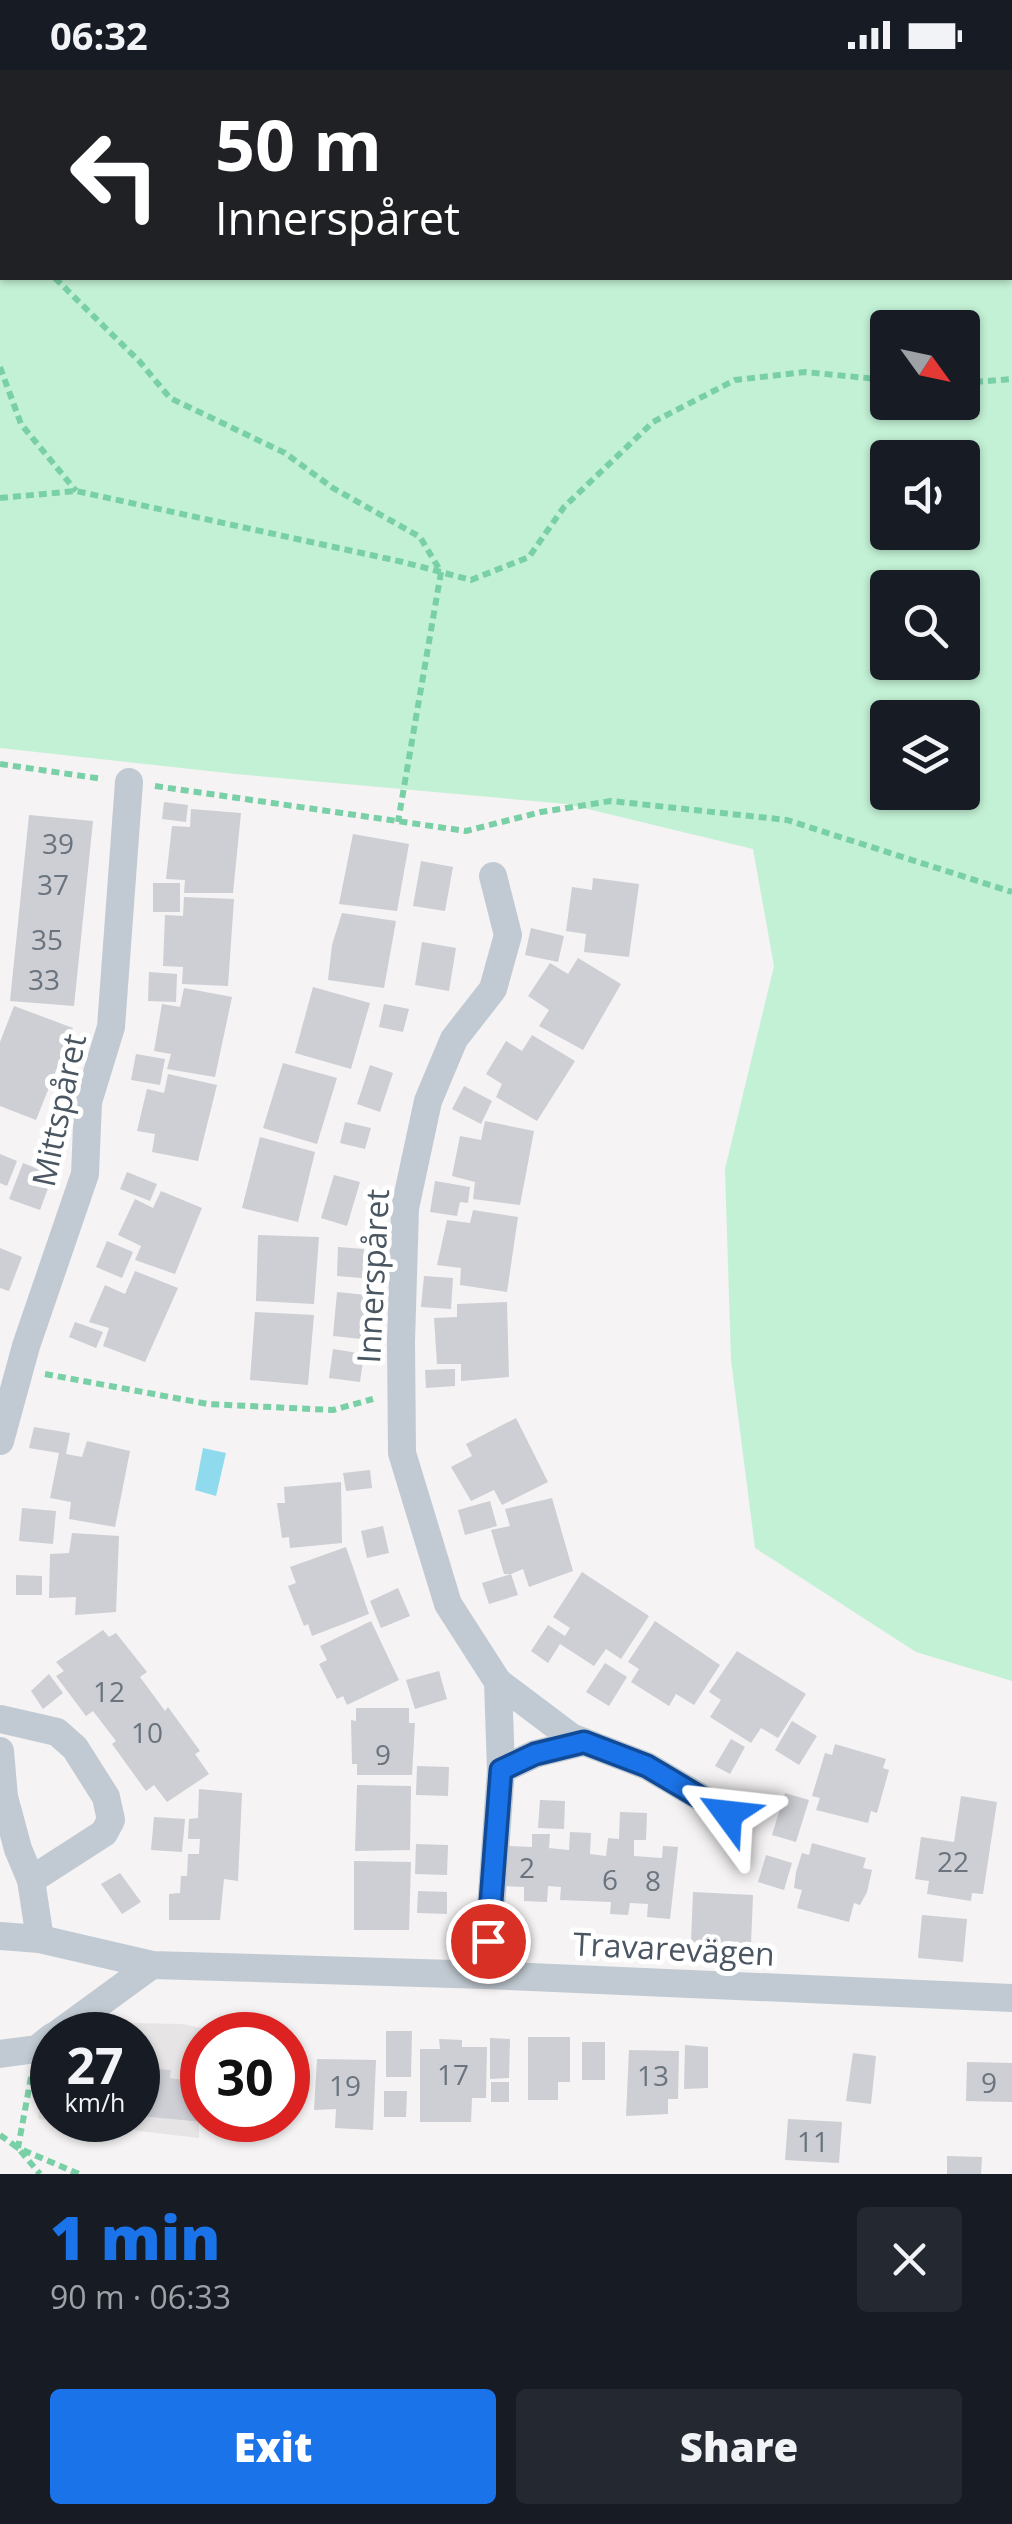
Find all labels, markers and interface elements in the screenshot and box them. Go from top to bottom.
text: 06:32 [50,9,148,61]
text: 50 m [215,96,382,192]
icon: left [50,110,180,240]
text: Innerspåret [215,187,460,248]
north arrow [870,310,980,420]
map controls [870,310,980,810]
button: sound [870,440,980,550]
button: search [870,570,980,680]
button: layers [870,700,980,810]
house number: 39 [42,824,74,862]
house number: 37 [37,865,69,903]
house number: 35 [31,920,63,958]
house number: 33 [28,960,60,998]
street label: Mittspåret [21,1030,95,1190]
street label: Innerspåret [346,1188,398,1364]
house number: 12 [93,1672,125,1710]
house number: 10 [131,1713,163,1751]
house number: 9 [375,1735,391,1773]
position arrow [676,1762,780,1866]
house number: 22 [937,1842,969,1880]
house number: 2 [519,1848,535,1886]
house number: 6 [602,1860,618,1898]
house number: 8 [645,1861,661,1899]
pin [446,1899,531,1984]
icon: arrive [461,1914,516,1969]
street label: Travarevägen [572,1921,776,1975]
speed limit sign: 30 [180,2012,310,2142]
text: 27 [66,2031,124,2099]
house number: 17 [437,2055,469,2093]
house number: 13 [637,2056,669,2094]
house number: 9 [981,2063,997,2101]
house number: 19 [329,2066,361,2104]
text: km/h [65,2085,125,2119]
house number: 11 [797,2122,829,2160]
text: 1 min [50,2196,220,2278]
button: close [857,2207,962,2312]
text: 90 m · 06:33 [50,2275,231,2318]
button: Exit [50,2389,496,2504]
button: Share [516,2389,962,2504]

